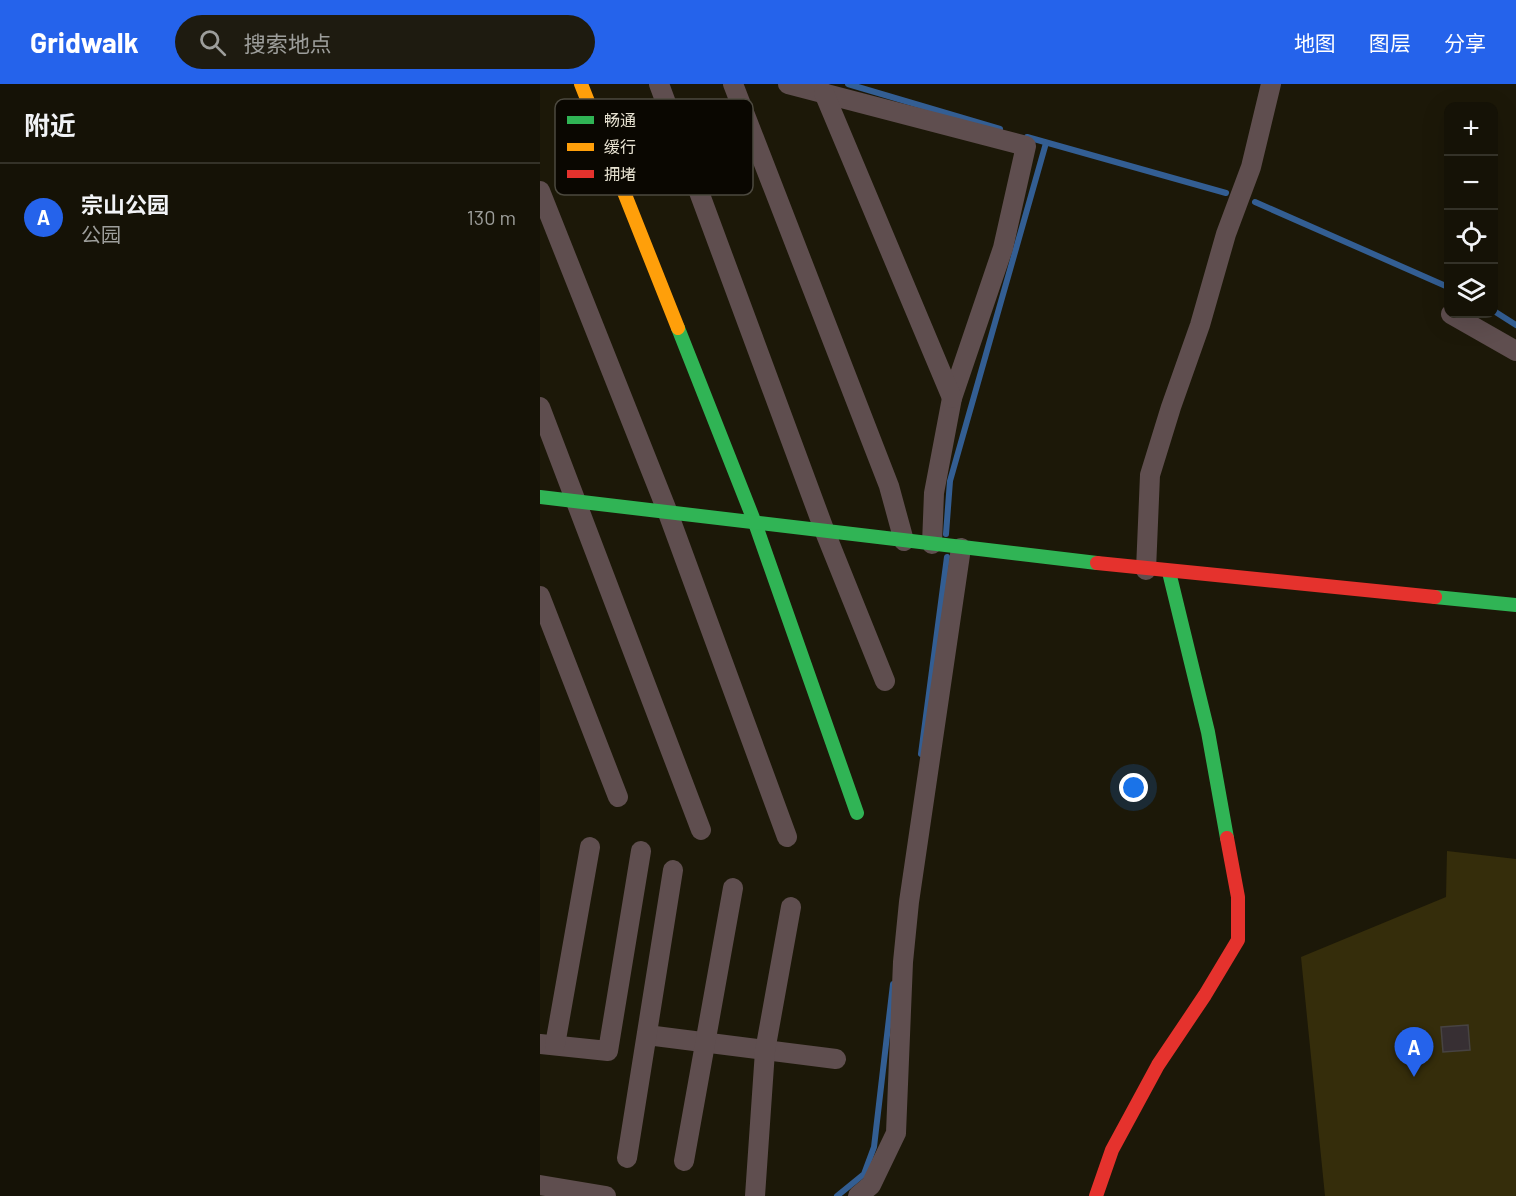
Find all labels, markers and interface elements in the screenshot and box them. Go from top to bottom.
search box [175,15,595,69]
text: Gridwalk [30,25,139,59]
icon: search [196,26,229,59]
text: 搜索地点 [244,30,332,56]
text: 地图 [1294,30,1336,55]
text: 图层 [1369,30,1411,55]
text: 分享 [1444,30,1486,55]
legend [555,99,753,195]
map controls [1444,102,1498,318]
button: + [1444,102,1498,156]
text: 附近 [24,109,76,140]
text: 畅通 [604,110,636,129]
text: 缓行 [604,137,636,156]
button: − [1444,156,1498,210]
text: 拥堵 [604,164,636,183]
text: 宗山公园 [81,191,169,217]
text: A [37,205,50,229]
text: 130 m [467,205,516,229]
button: locate [1444,210,1498,264]
text: 公园 [81,222,121,246]
button: layers [1444,264,1498,318]
your location [1119,773,1148,802]
pin: A [1394,1028,1434,1077]

